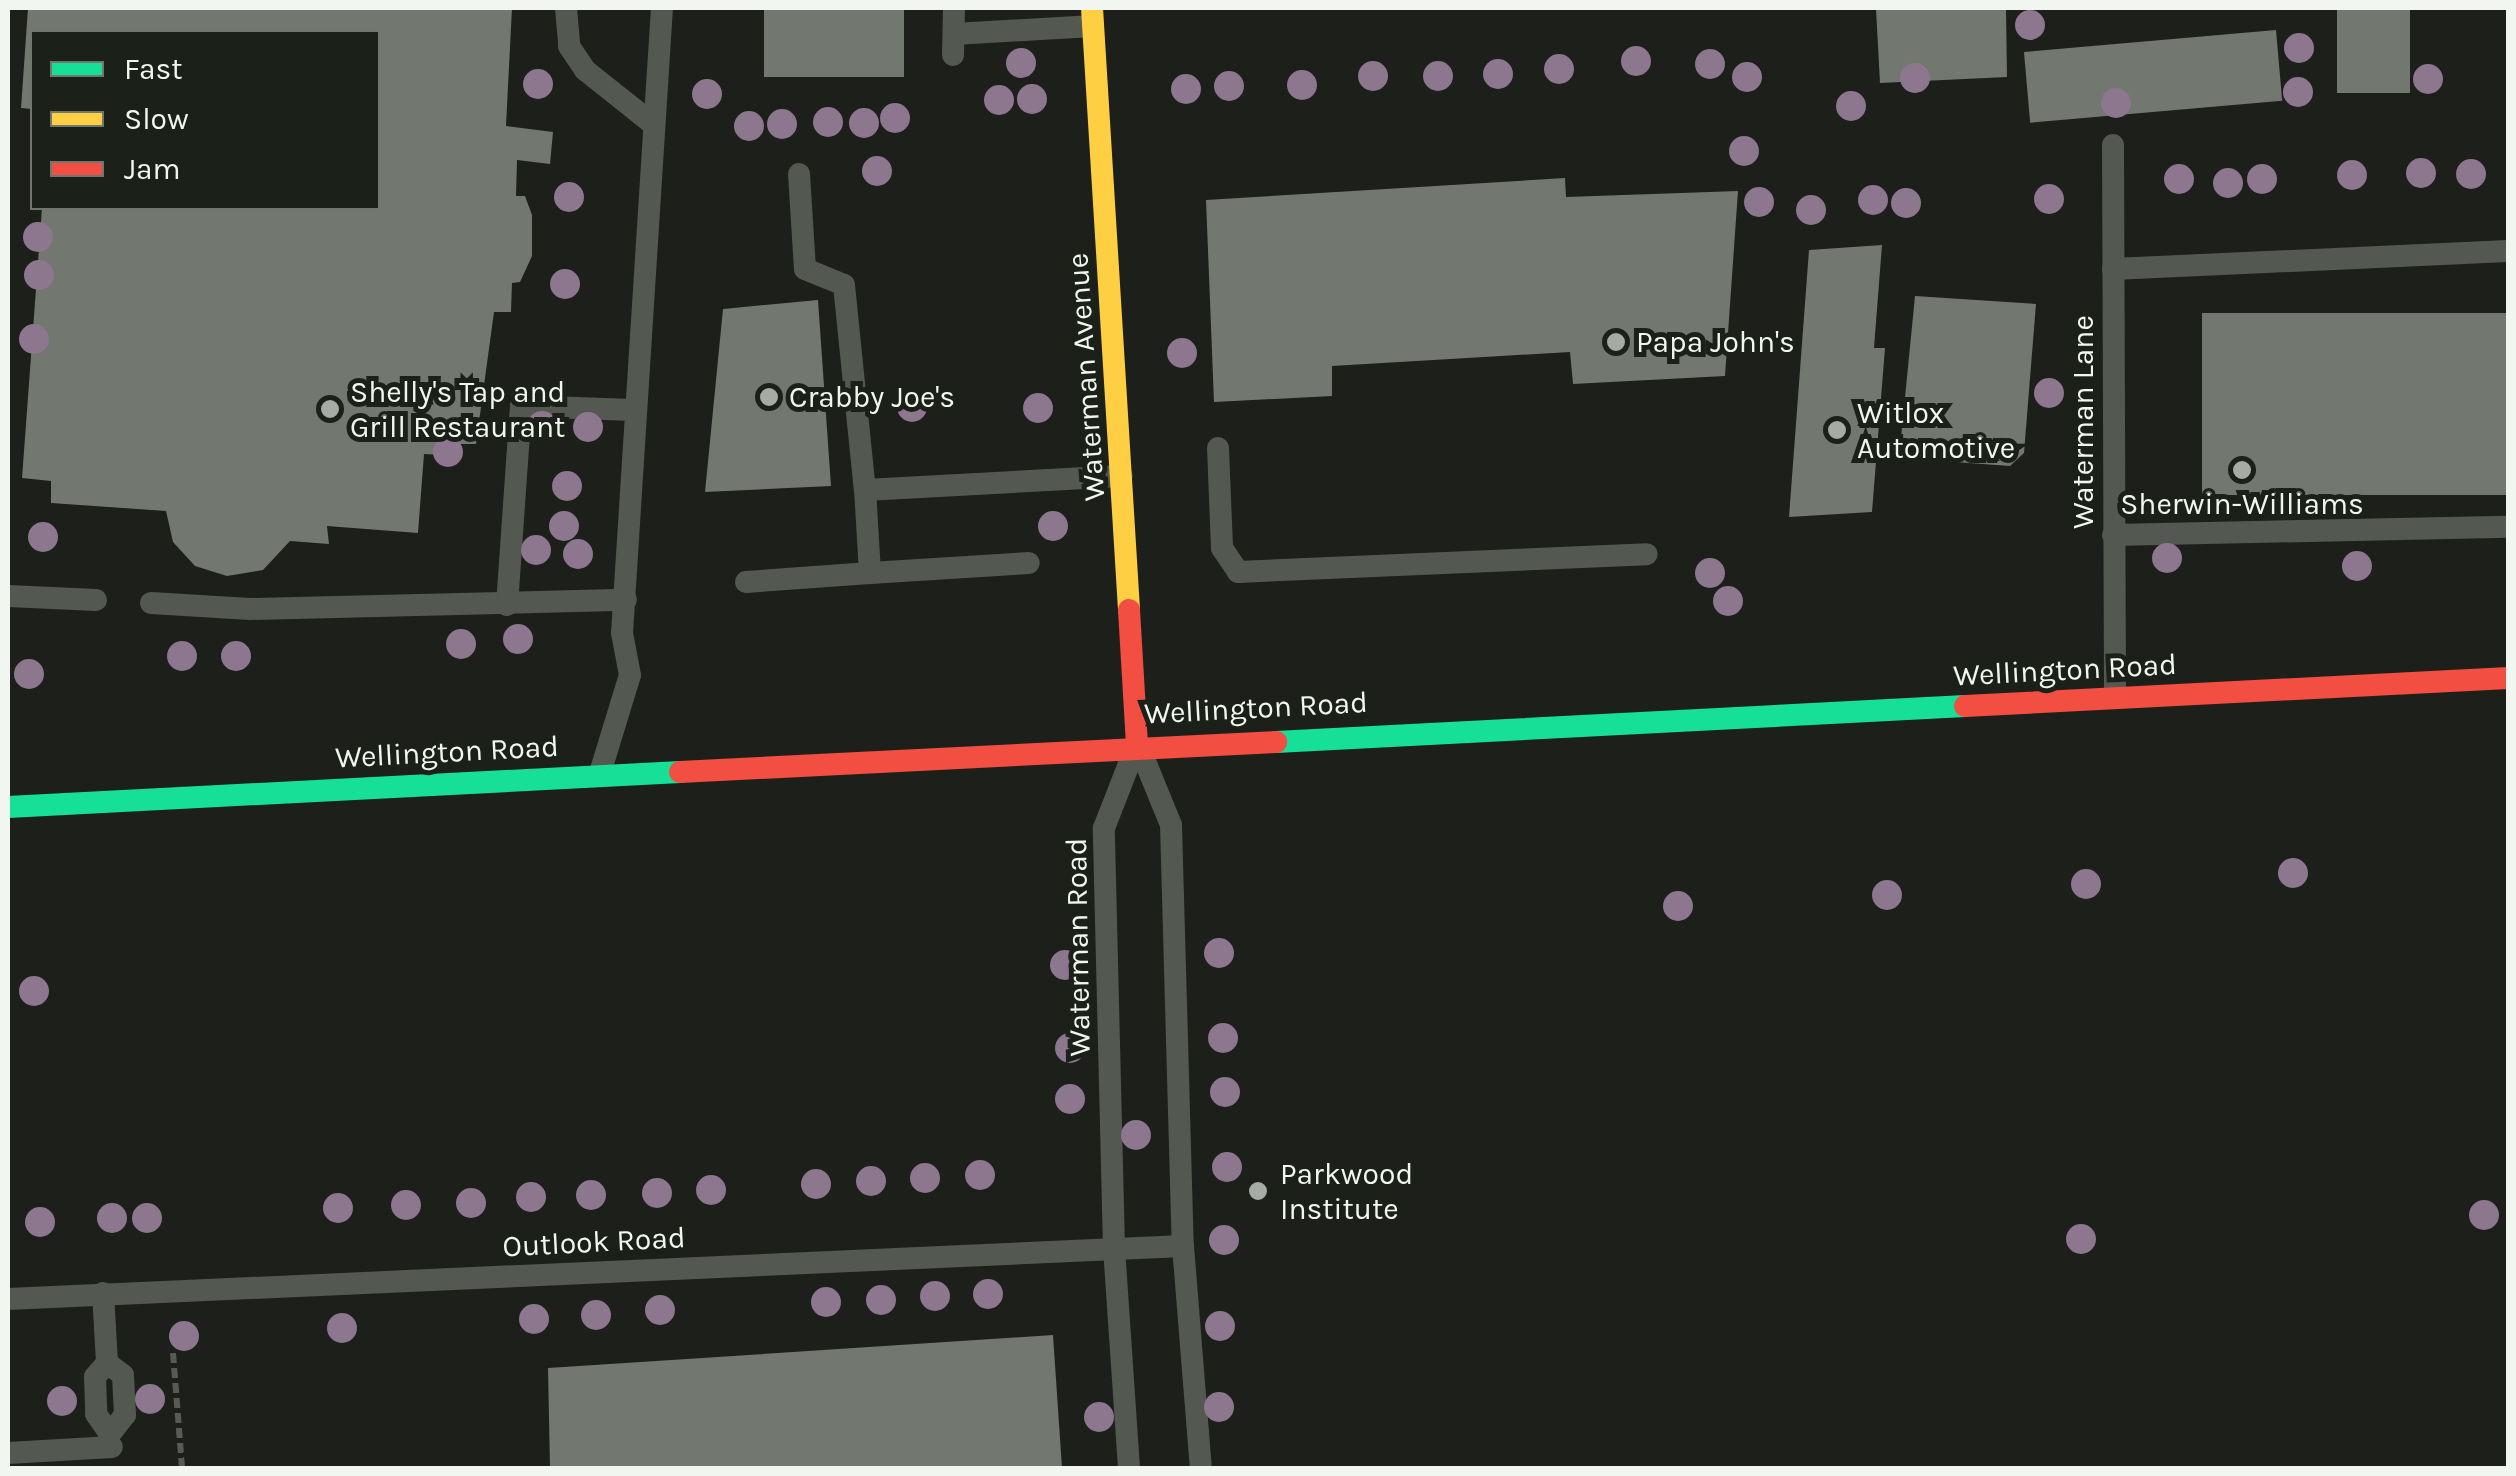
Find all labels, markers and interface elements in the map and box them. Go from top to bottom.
legend [30,30,380,210]
text: Fast [124,51,183,87]
text: Slow [124,101,189,137]
text: Jam [124,151,181,187]
street label: Waterman Avenue [1059,252,1113,502]
street label: Waterman Lane [2065,315,2101,529]
place label: Papa John's [1636,324,1795,360]
marker: Papa John's [1605,331,1627,353]
place label: Shelly's Tap and Grill Restaurant [350,374,565,444]
place label: Crabby Joe's [789,379,955,415]
marker: Crabby Joe's [758,386,780,408]
place label: Witlox Automotive [1857,395,2015,466]
marker: Shelly's Tap and Grill Restaurant [319,398,341,420]
marker: Witlox Automotive [1826,419,1848,441]
marker: Sherwin-Williams [2231,459,2253,481]
place label: Sherwin-Williams [2120,486,2364,522]
street label: Wellington Road [1952,646,2178,694]
street label: Wellington Road [1143,684,1369,732]
street label: Wellington Road [334,728,560,776]
street label: Waterman Road [1058,837,1098,1057]
place label: Parkwood Institute [1280,1156,1413,1226]
marker: Parkwood Institute [1245,1178,1271,1204]
street label: Outlook Road [502,1219,686,1265]

